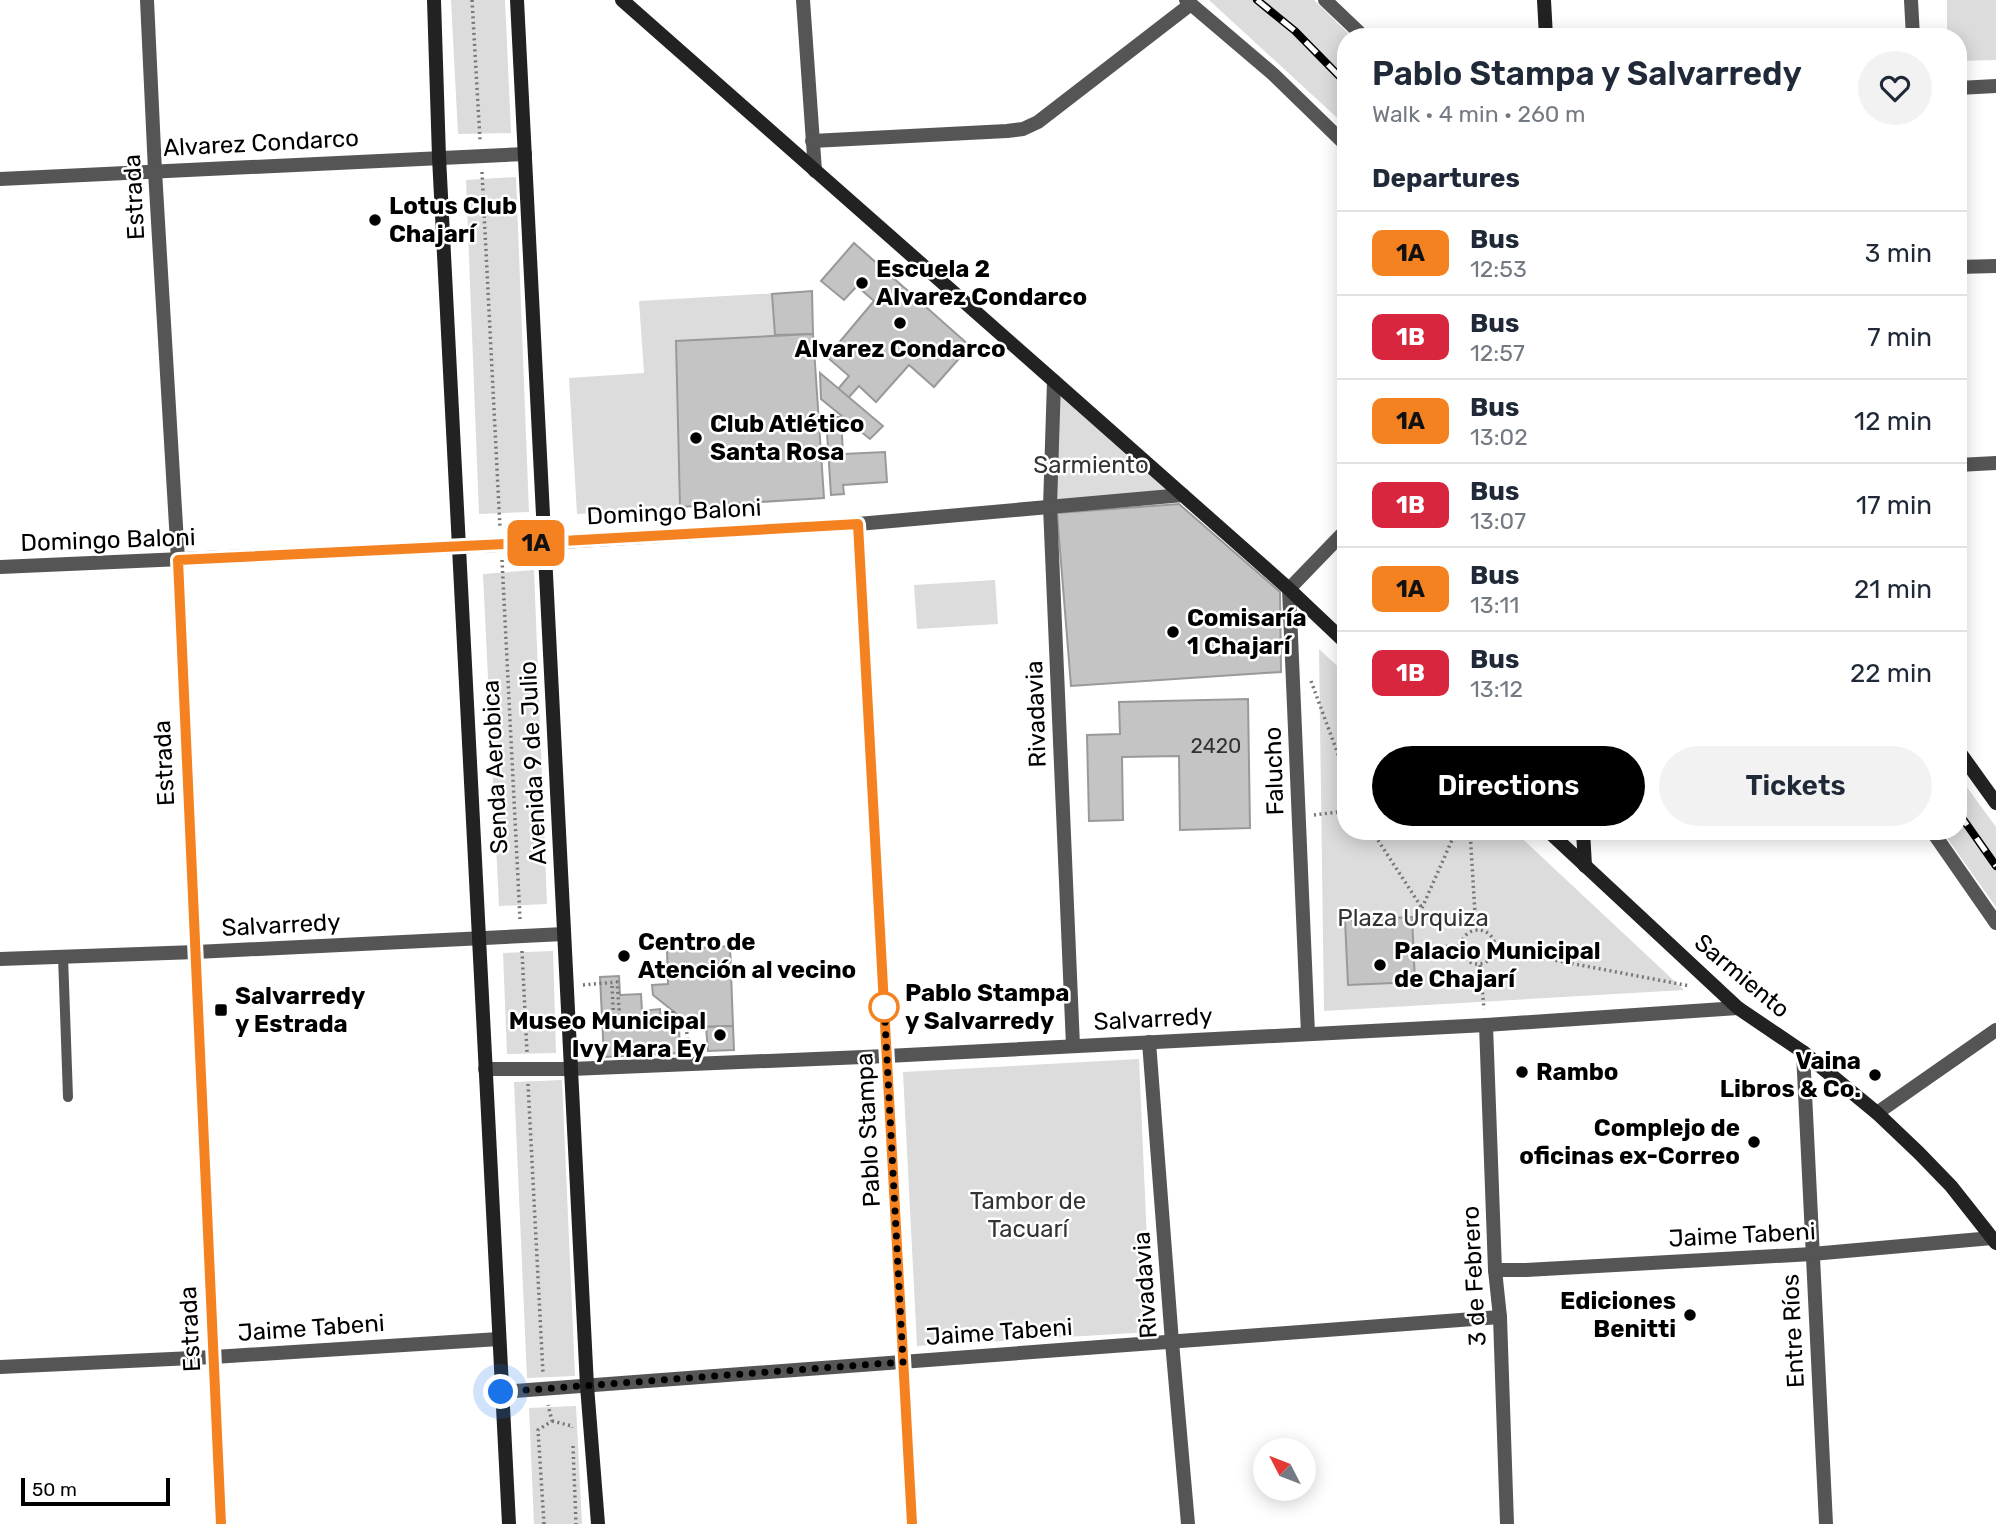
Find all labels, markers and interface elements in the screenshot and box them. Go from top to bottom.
button: heart [1858,51,1932,125]
text: Pablo Stampa y Salvarredy [1372,54,1802,93]
text: Walk · 4 min · 260 m [1372,100,1586,128]
street label: Alvarez Condarco [162,124,360,162]
street label: Estrada [118,153,150,241]
text: Departures [1372,163,1520,194]
place label: Lotus Club Chajarí [389,192,517,248]
marker: Lotus Club Chajarí [367,212,383,228]
text: Bus [1470,224,1519,255]
text: 3 min [1865,238,1932,269]
text: 1A [1396,239,1425,267]
place label: Escuela 2 Alvarez Condarco [876,255,1087,311]
text: 12:53 [1470,255,1527,283]
marker: Escuela 2 Alvarez Condarco [854,275,870,291]
text: Bus [1470,308,1519,339]
marker: Alvarez Condarco [892,315,908,331]
text: 7 min [1867,322,1932,353]
text: 1B [1396,323,1425,351]
place label: Alvarez Condarco [794,335,1006,363]
text: 12:57 [1470,339,1525,367]
text: Bus [1470,392,1519,423]
text: 12 min [1854,406,1932,437]
text: 1A [1396,407,1425,435]
place label: Club Atlético Santa Rosa [710,410,864,466]
text: 13:02 [1470,423,1528,451]
marker: Club Atlético Santa Rosa [688,430,704,446]
park label: Sarmiento [1033,451,1149,479]
text: Bus [1470,476,1519,507]
text: 17 min [1856,490,1932,521]
text: 1B [1396,491,1425,519]
street label: Domingo Baloni [586,493,762,531]
text: 13:07 [1470,507,1526,535]
line badge: 1A [504,520,568,566]
street label: Domingo Baloni [20,523,196,557]
text: 1A [521,529,551,557]
text: Bus [1470,560,1519,591]
text: 21 min [1854,574,1932,605]
text: 1A [1396,575,1425,603]
text: 13:11 [1470,591,1519,619]
place label: Comisaría 1 Chajarí [1187,604,1307,660]
marker: Comisaría 1 Chajarí [1165,624,1181,640]
text: Bus [1470,644,1519,675]
text: 22 min [1850,658,1932,689]
text: 1B [1396,659,1425,687]
street label: Avenida 9 de Julio [514,660,552,866]
street label: Rivadavia [1020,660,1052,768]
text: 13:12 [1470,675,1523,703]
street label: Senda Aerobica [476,679,514,855]
street label: Estrada [148,719,180,807]
street label: Falucho [1258,726,1290,816]
house number: 2420 [1191,733,1241,758]
button: Directions [1372,746,1645,826]
button: Tickets [1659,746,1932,826]
park label: Plaza Urquiza [1337,904,1489,932]
street label: Salvarredy [221,908,341,942]
place label: Centro de Atención al vecino [638,928,856,984]
street label: Sarmiento [1689,928,1795,1024]
place label: Palacio Municipal de Chajarí [1394,937,1601,993]
marker: Centro de Atención al vecino [616,948,632,964]
marker: Palacio Municipal de Chajarí [1372,957,1388,973]
place label: Pablo Stampa y Salvarredy [905,979,1069,1035]
place label: Salvarredy y Estrada [235,982,365,1038]
marker: Pablo Stampa y Salvarredy [869,992,899,1022]
marker: Salvarredy y Estrada [213,1002,229,1018]
street label: Salvarredy [1093,1002,1213,1036]
place label: Museo Municipal Ivy Mara Ey [509,1007,706,1063]
marker: Museo Municipal Ivy Mara Ey [712,1027,728,1043]
place label: Vaina Libros & Co. [1720,1047,1861,1103]
street label: Pablo Stampa [850,1052,886,1208]
place label: Rambo [1536,1058,1619,1086]
marker: Rambo [1514,1064,1530,1080]
marker: Vaina Libros & Co. [1867,1067,1883,1083]
place label: Complejo de oficinas ex-Correo [1519,1114,1740,1170]
marker: Complejo de oficinas ex-Correo [1746,1134,1762,1150]
park label: Tambor de Tacuarí [970,1187,1086,1243]
street label: 3 de Febrero [1456,1205,1492,1347]
street label: Jaime Tabeni [1668,1217,1816,1253]
street label: Rivadavia [1127,1231,1163,1339]
street label: Entre Ríos [1776,1273,1810,1389]
street label: Estrada [174,1285,206,1373]
place label: Ediciones Benitti [1560,1287,1676,1343]
marker: Ediciones Benitti [1682,1307,1698,1323]
street label: Jaime Tabeni [237,1309,385,1347]
street label: Jaime Tabeni [925,1313,1073,1351]
your location [483,1374,518,1409]
north arrow [1253,1438,1316,1502]
map controls [1253,1438,1316,1501]
scale bar [21,1475,170,1507]
text: 50 m [32,1478,77,1501]

